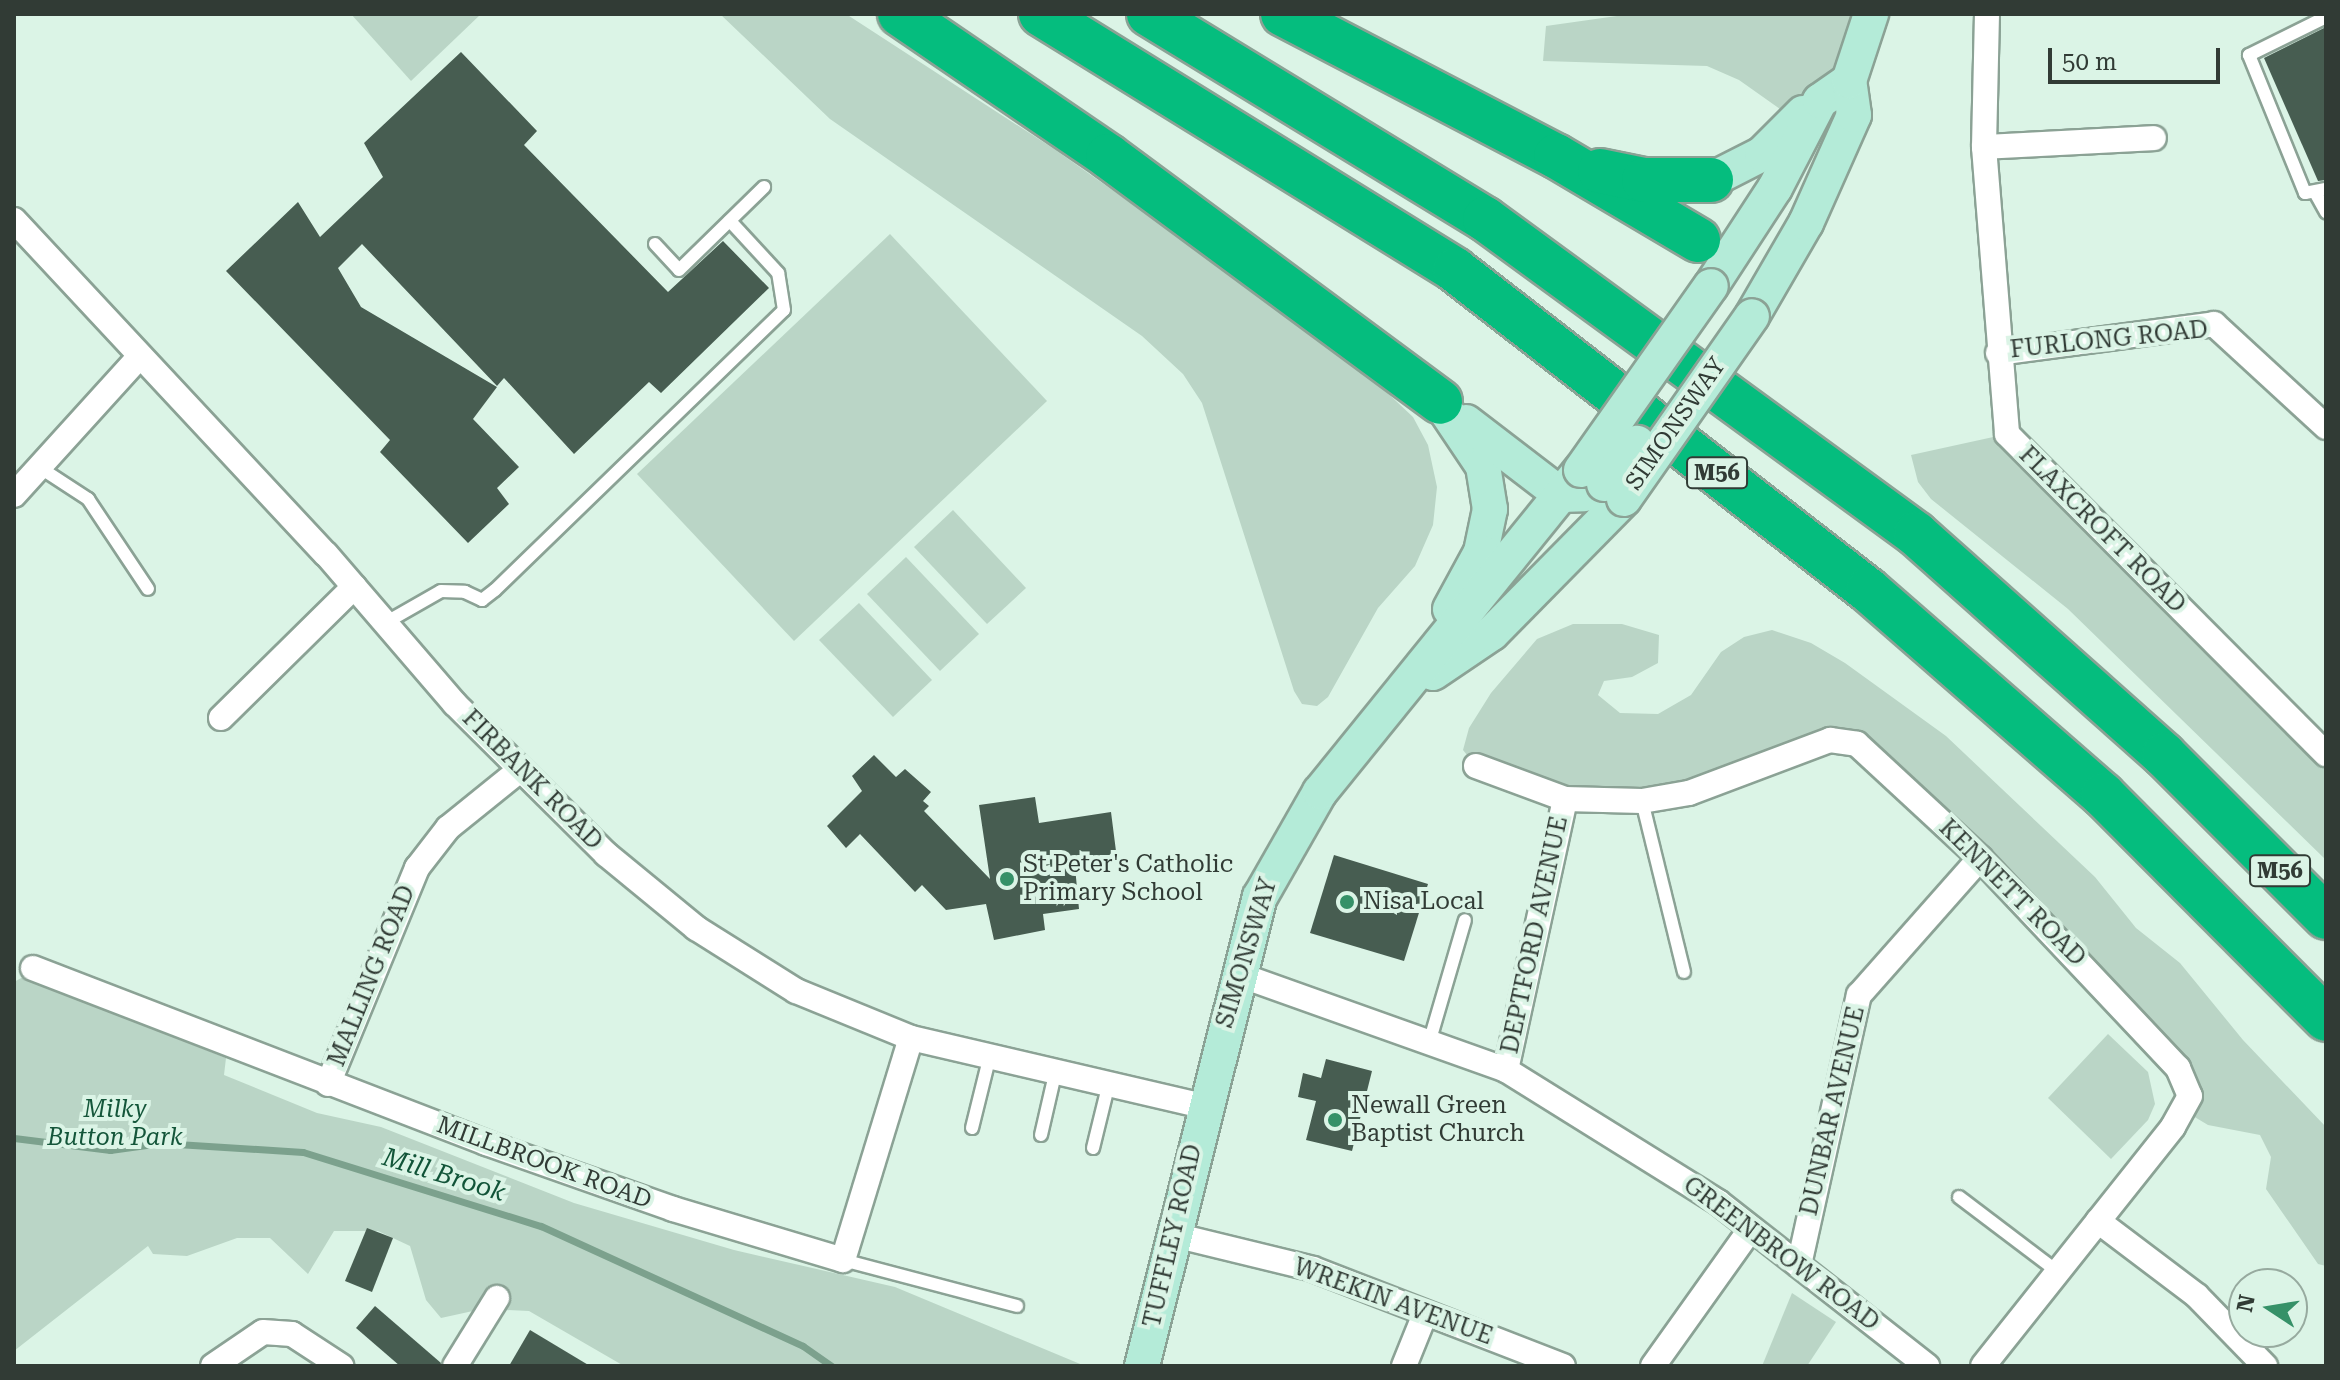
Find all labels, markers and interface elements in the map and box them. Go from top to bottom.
scale bar [2052,32,2224,82]
text: 50 m [2062,48,2117,76]
street label: FURLONG ROAD [2009,315,2209,365]
street label: SIMONSWAY [1620,352,1732,496]
street label: FLAXCROFT ROAD [2013,441,2191,619]
road number: M56 [1685,455,1749,491]
street label: FIRBANK ROAD [456,704,608,856]
street label: DEPTFORD AVENUE [1496,814,1574,1056]
street label: KENNETT ROAD [1933,814,2091,972]
place label: St Peter's Catholic Primary School [1023,851,1233,907]
road number: M56 [2248,853,2312,889]
marker: St Peter's Catholic Primary School [998,870,1016,888]
street label: SIMONSWAY [1211,875,1283,1031]
street label: MALLING ROAD [323,881,421,1071]
place label: Nisa Local [1363,888,1484,916]
marker: Nisa Local [1338,893,1356,911]
street label: DUNBAR AVENUE [1795,1004,1871,1218]
place label: Newall Green Baptist Church [1351,1092,1525,1148]
park label: Milky Button Park [47,1096,183,1152]
street label: MILLBROOK ROAD [433,1111,655,1215]
marker: Newall Green Baptist Church [1326,1111,1344,1129]
water label: Mill Brook [379,1142,509,1208]
street label: TUFFLEY ROAD [1138,1142,1208,1330]
street label: GREENBROW ROAD [1678,1171,1884,1337]
street label: WREKIN AVENUE [1290,1253,1496,1351]
north arrow [2228,1268,2308,1348]
text: N [2232,1292,2260,1314]

